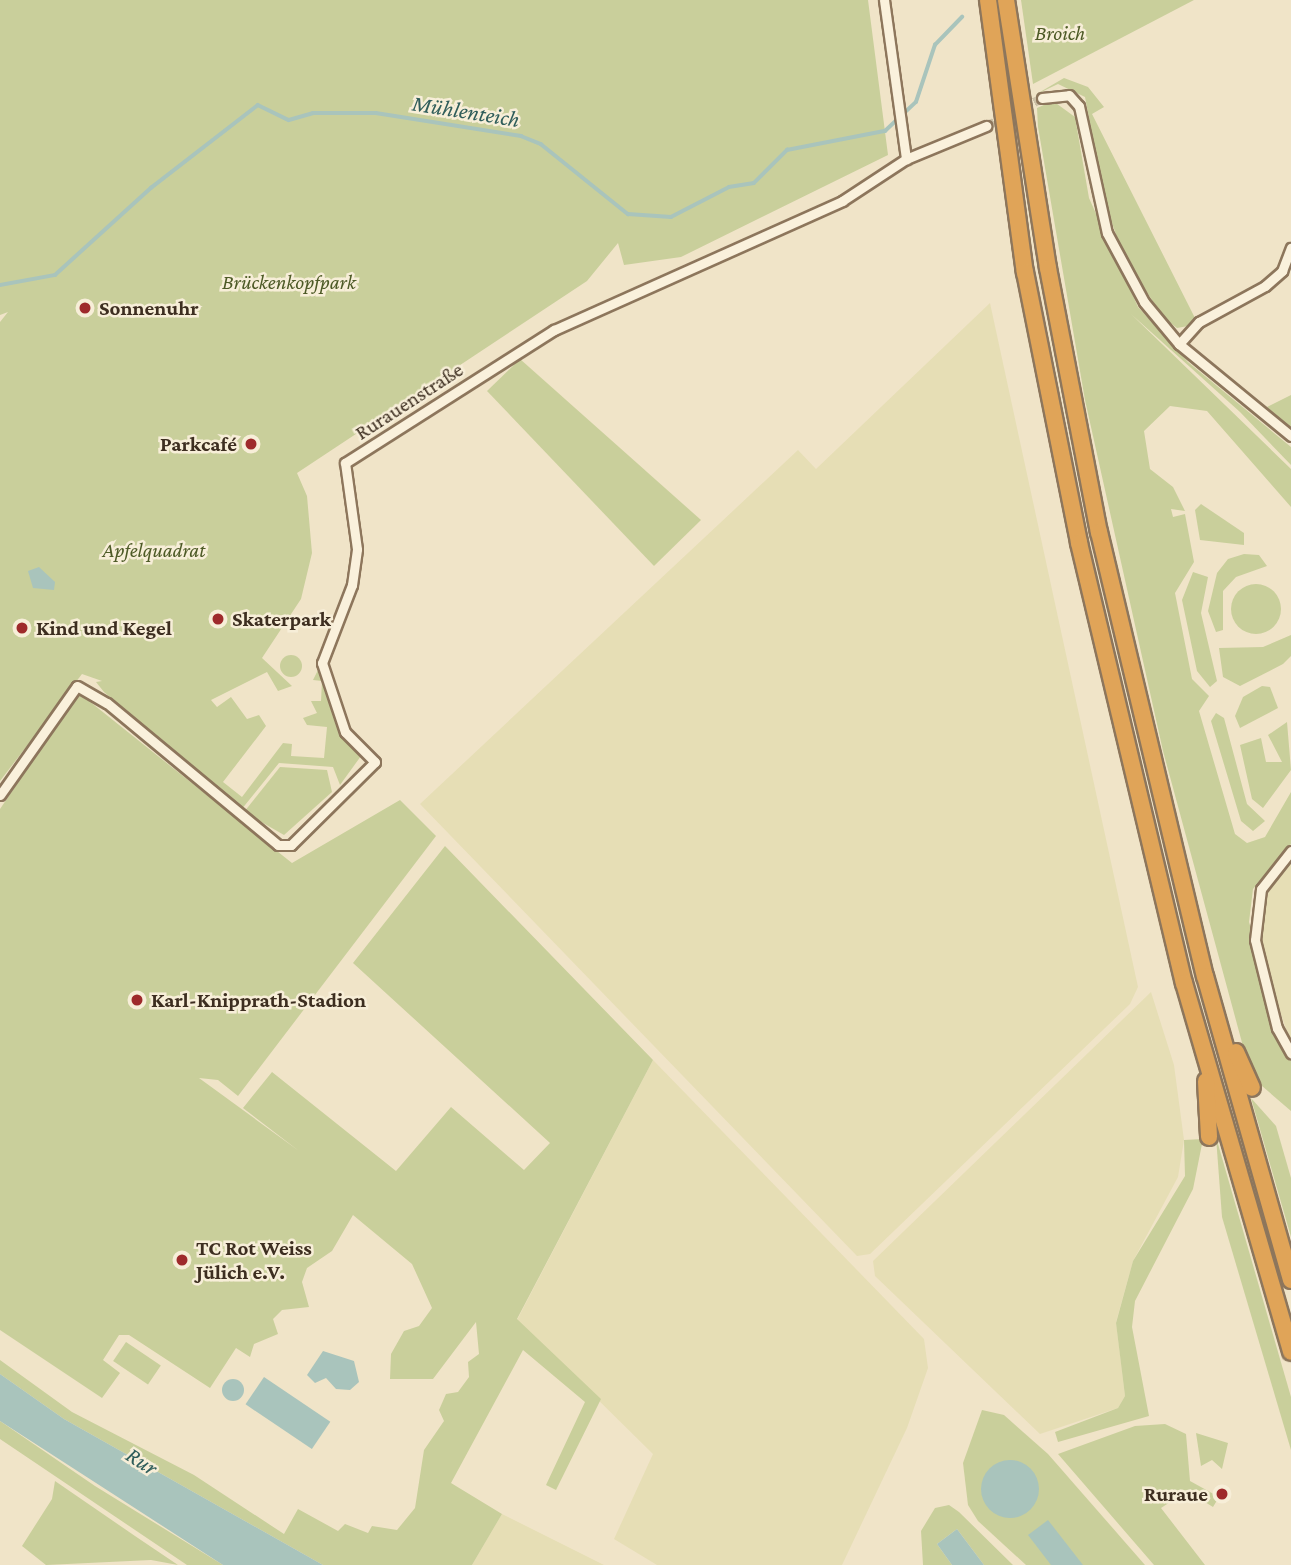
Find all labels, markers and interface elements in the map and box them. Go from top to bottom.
park label: Broich [1035,20,1085,46]
water label: Mühlenteich [410,89,522,133]
park label: Brückenkopfpark [222,269,356,295]
place label: Sonnenuhr [99,295,199,321]
marker: Sonnenuhr [77,300,93,316]
street label: Rurauenstraße [350,357,468,445]
place label: Parkcafé [160,431,237,457]
marker: Parkcafé [243,436,259,452]
park label: Apfelquadrat [103,537,205,563]
place label: Skaterpark [232,606,331,632]
marker: Skaterpark [210,611,226,627]
place label: Kind und Kegel [36,615,172,641]
marker: Kind und Kegel [14,620,30,636]
place label: Karl-Knipprath-Stadion [151,987,366,1013]
marker: Karl-Knipprath-Stadion [129,992,145,1008]
place label: TC Rot Weiss Jülich e.V. [196,1235,312,1285]
marker: TC Rot Weiss Jülich e.V. [174,1252,190,1268]
water label: Rur [121,1441,163,1481]
place label: Ruraue [1144,1481,1208,1507]
marker: Ruraue [1214,1486,1230,1502]

